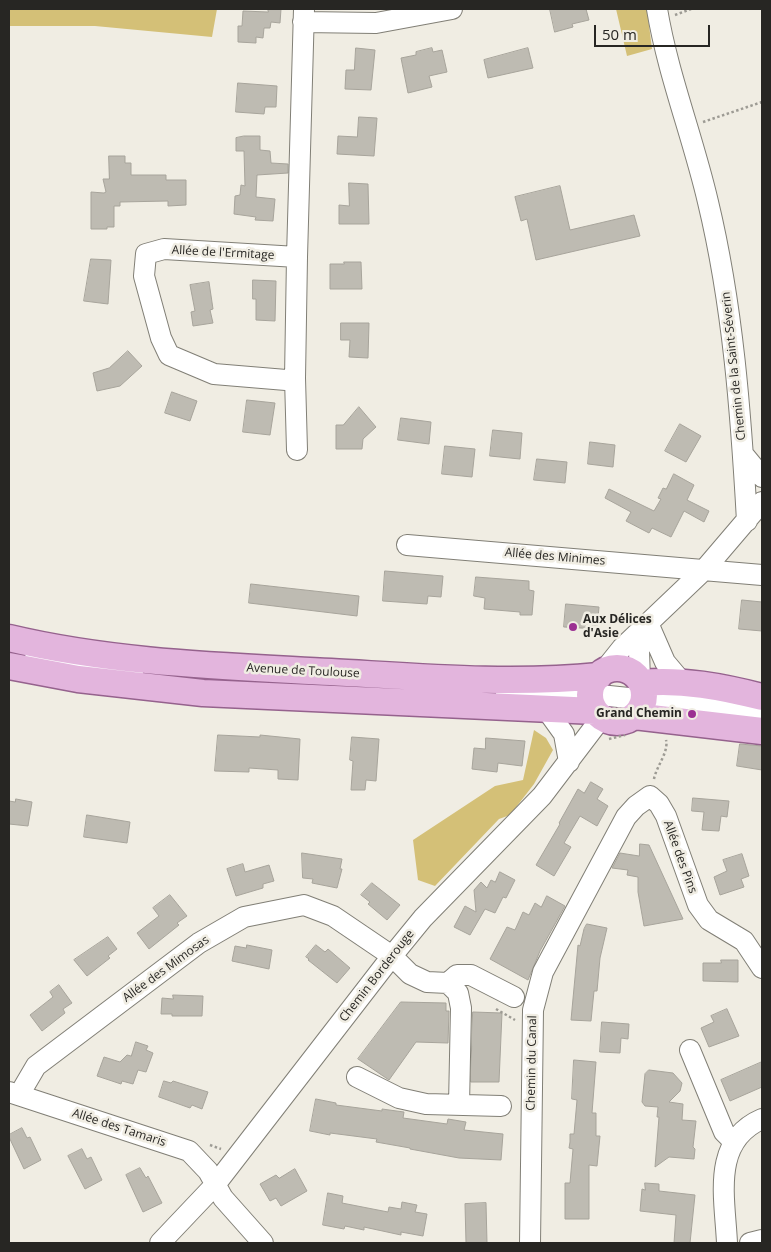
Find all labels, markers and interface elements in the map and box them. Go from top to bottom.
scale bar [596,15,712,47]
text: 50 m [602,24,637,44]
street label: Allée de l'Ermitage [171,243,275,263]
street label: Chemin de la Saint-Séverin [719,291,749,441]
street label: Allée des Minimes [504,545,606,569]
place label: Aux Délices d'Asie [583,613,652,641]
marker: Aux Délices d'Asie [567,621,579,633]
street label: Avenue de Toulouse [246,661,360,681]
place label: Grand Chemin [596,707,682,721]
marker: Grand Chemin [686,708,698,720]
street label: Allée des Pins [660,819,700,895]
street label: Chemin Borderouge [337,927,417,1025]
street label: Allée des Mimosas [120,933,212,1005]
street label: Chemin du Canal [524,1015,540,1111]
street label: Allée des Tamaris [70,1106,168,1150]

